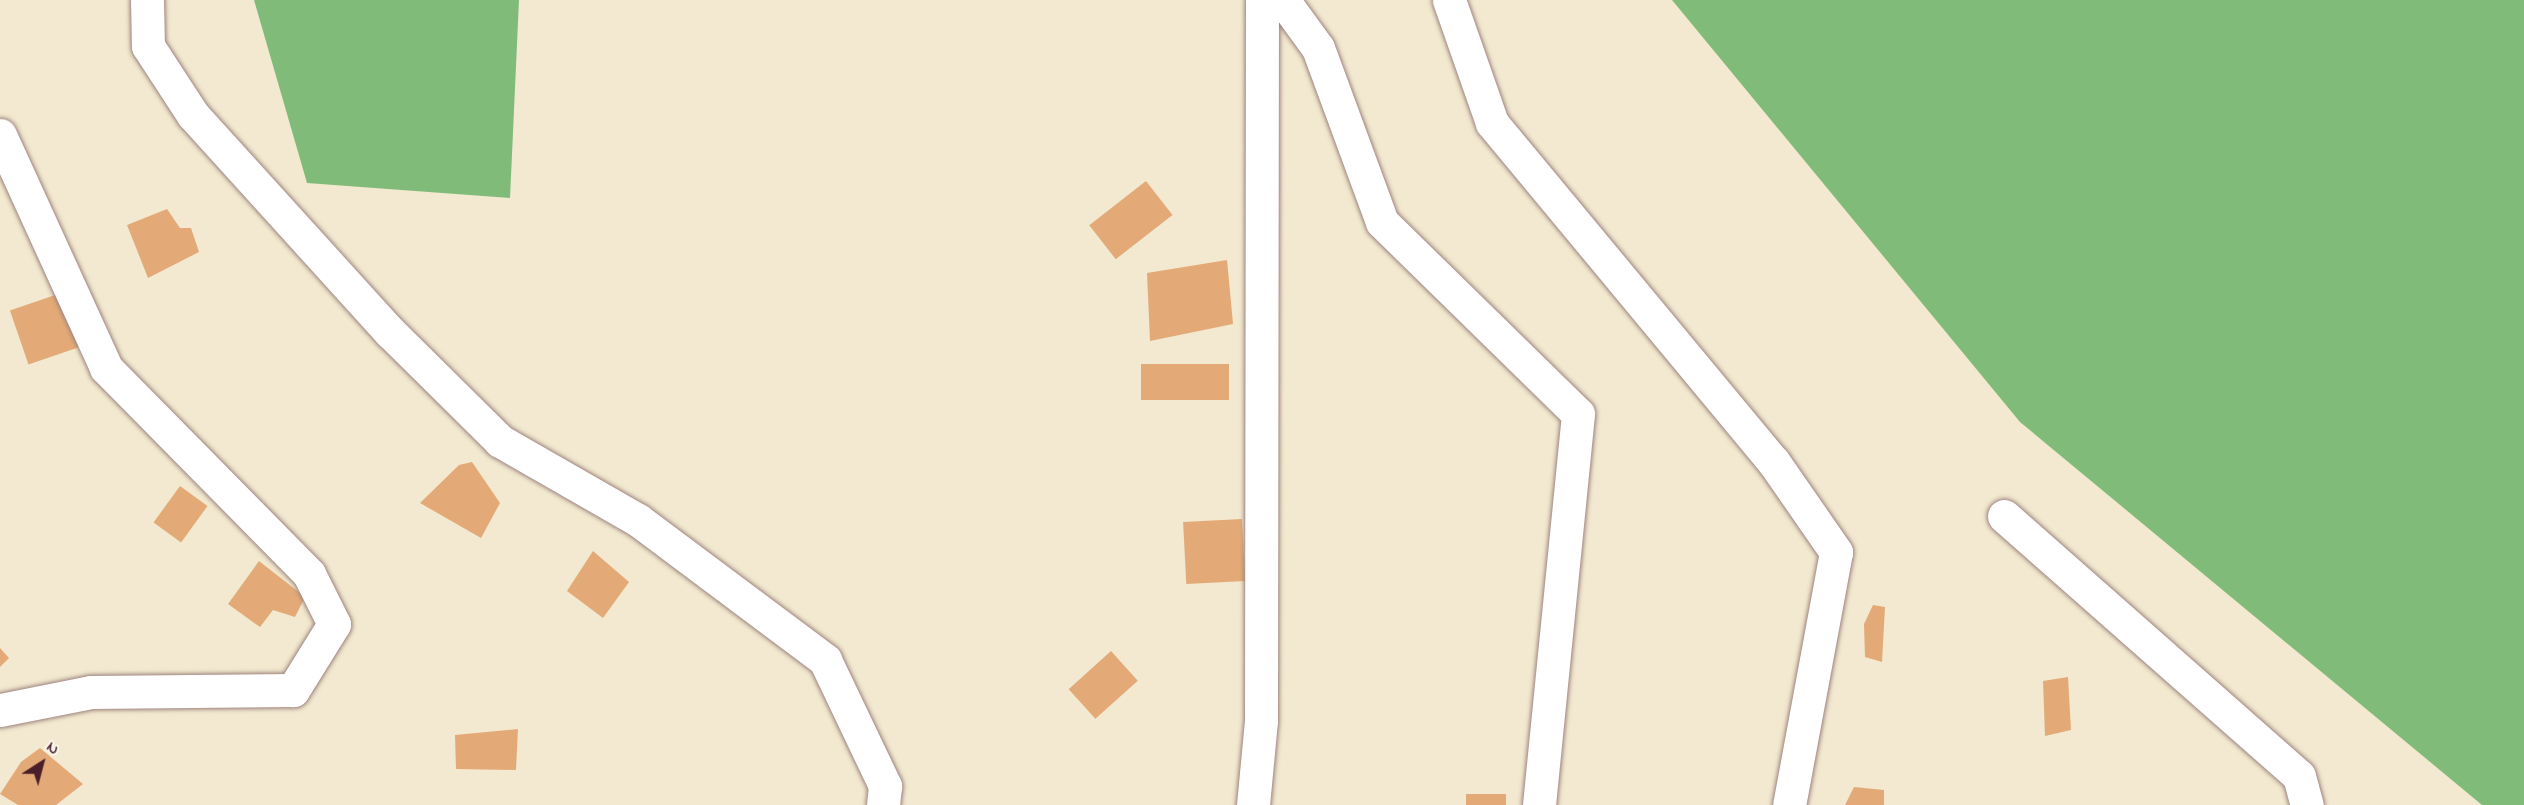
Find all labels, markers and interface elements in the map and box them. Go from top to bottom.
north arrow [12,733,72,793]
text: N [41,736,64,761]

